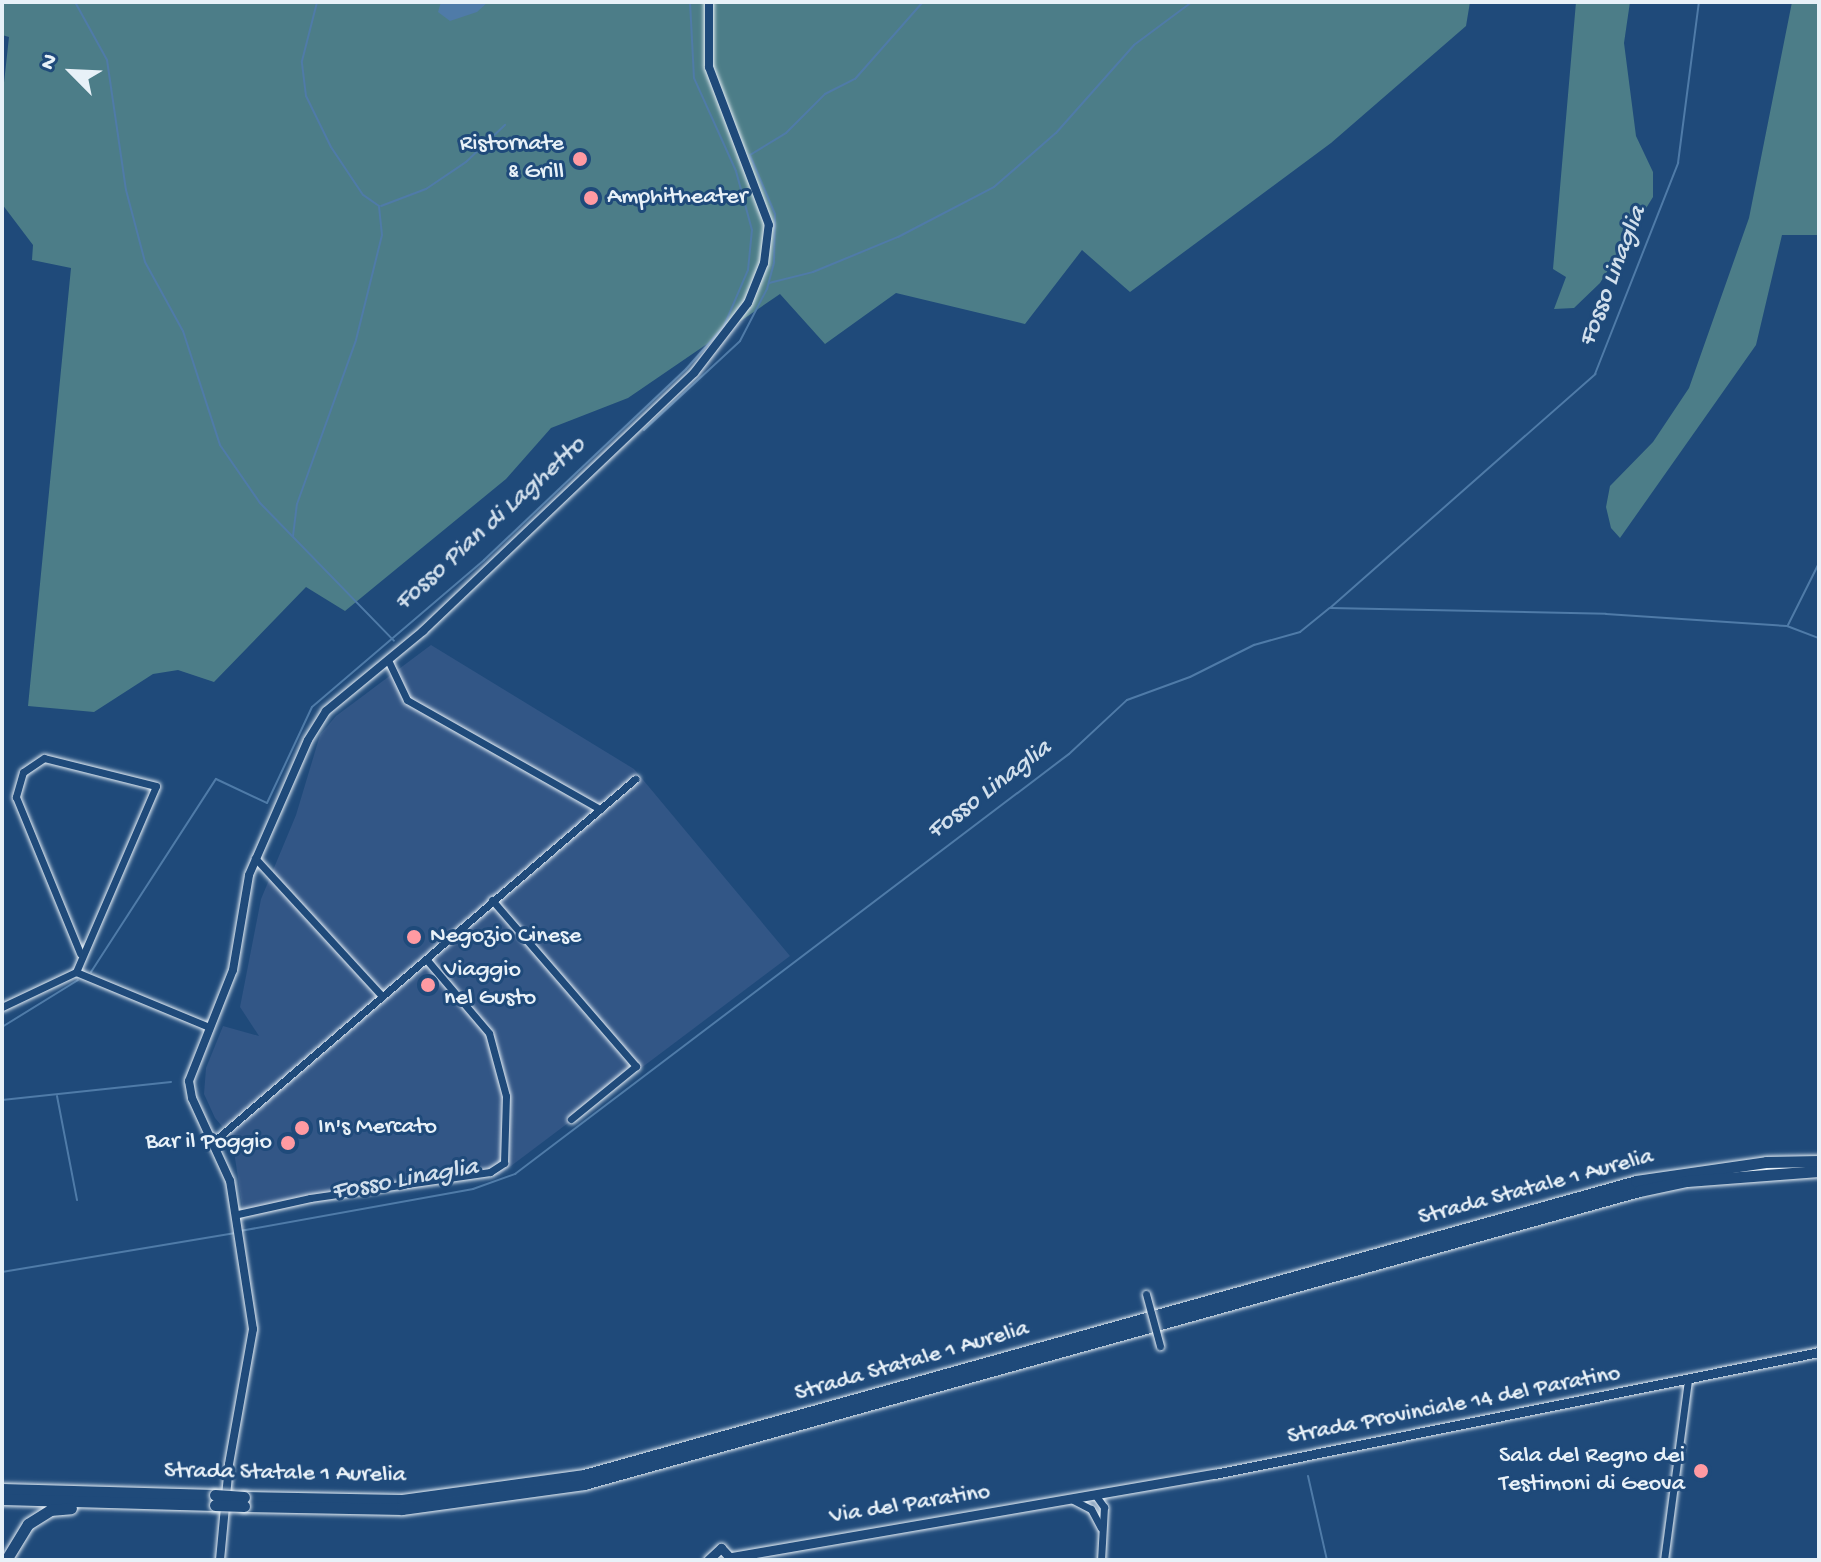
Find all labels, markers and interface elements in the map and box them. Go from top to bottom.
north arrow [32,32,112,112]
text: N [35,50,65,74]
place label: Ristornate & Grill [460,131,564,187]
marker: Ristornate & Grill [571,150,589,168]
place label: Amphitheater [607,184,747,212]
marker: Amphitheater [582,189,600,207]
water label: Fosso Linaglia [1573,202,1655,352]
water label: Fosso Pian di Laghetto [389,431,593,619]
water label: Fosso Linaglia [921,734,1059,848]
place label: Negozio Cinese [430,923,581,951]
marker: Negozio Cinese [405,928,423,946]
place label: Viaggio nel Gusto [444,957,536,1013]
marker: Viaggio nel Gusto [419,976,437,994]
place label: In's Mercato [318,1114,437,1142]
marker: In's Mercato [293,1119,311,1137]
place label: Bar il Poggio [145,1129,272,1157]
marker: Bar il Poggio [279,1134,297,1152]
street label: Strada Statale 1 Aurelia [1415,1143,1657,1233]
water label: Fosso Linaglia [329,1153,481,1209]
street label: Strada Statale 1 Aurelia [792,1315,1032,1409]
street label: Strada Provinciale 14 del Paratino [1285,1360,1623,1452]
place label: Sala del Regno dei Testimoni di Geova [1499,1443,1685,1499]
street label: Strada Statale 1 Aurelia [164,1457,406,1491]
marker: Sala del Regno dei Testimoni di Geova [1692,1462,1710,1480]
street label: Via del Paratino [828,1478,992,1532]

